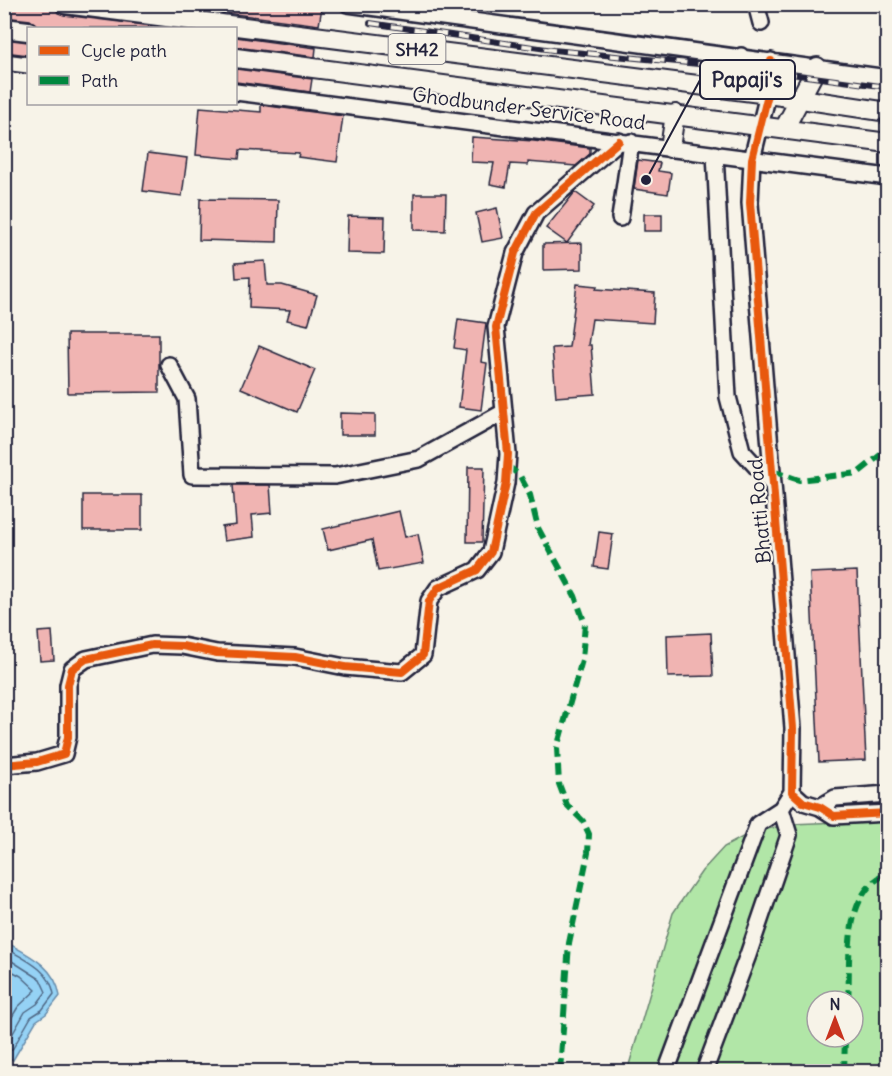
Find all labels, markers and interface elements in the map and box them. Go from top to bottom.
legend [27,27,237,105]
road number: SH42 [388,34,446,64]
text: Cycle path [81,39,167,62]
callout: Papaji's [700,60,795,99]
text: Papaji's [711,66,783,93]
text: Path [81,69,118,92]
street label: Ghodbunder Service Road [411,81,647,135]
street label: Bhatti Road [742,457,776,565]
north arrow [805,989,865,1049]
text: N [829,994,841,1014]

